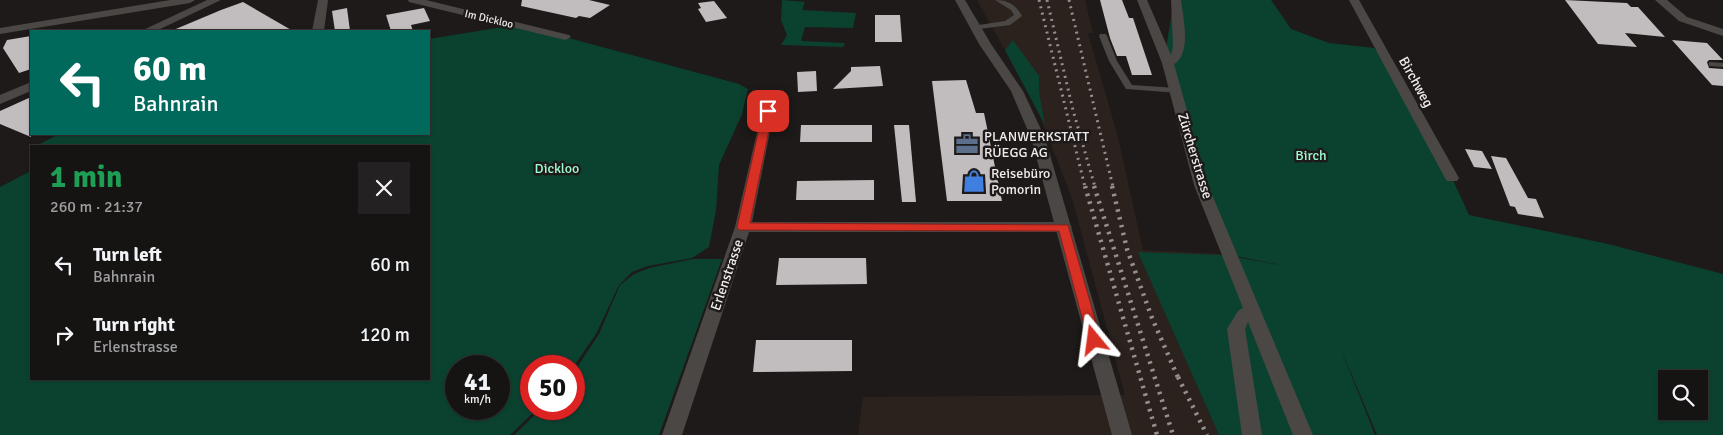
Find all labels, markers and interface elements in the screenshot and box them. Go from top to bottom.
street label: Im Dickloo [463,7,515,31]
text: 60 m [133,47,207,90]
icon: left [50,50,115,115]
street label: Birchweg [1395,54,1437,110]
text: Bahnrain [133,90,219,117]
pin [747,90,789,132]
icon: arrive [754,97,782,125]
street label: Zürcherstrasse [1174,111,1216,201]
place label: PLANWERKSTATT RÜEGG AG [984,128,1089,161]
office icon: PLANWERKSTATT RÜEGG AG [954,131,980,157]
park label: Birch [1295,147,1327,164]
text: 1 min [50,159,122,196]
park label: Dickloo [535,160,579,177]
button: close [358,162,410,214]
place label: Reisebüro Pomorin [991,165,1050,198]
shop icon: Reisebüro Pomorin [961,168,987,194]
text: 260 m · 21:37 [50,197,143,217]
street label: Erlenstrasse [707,237,747,313]
text: Turn left [93,243,162,267]
icon: left [50,251,78,279]
text: 60 m [370,253,410,277]
text: Bahnrain [93,267,155,287]
text: Turn right [93,313,175,337]
position arrow [1067,313,1119,365]
icon: right [50,321,78,349]
text: 120 m [360,323,410,347]
text: Erlenstrasse [93,337,178,357]
speed limit sign: 50 [520,355,585,420]
text: 41 [464,366,491,397]
map controls [1658,370,1708,420]
button: search [1658,370,1708,420]
text: km/h [464,392,491,407]

